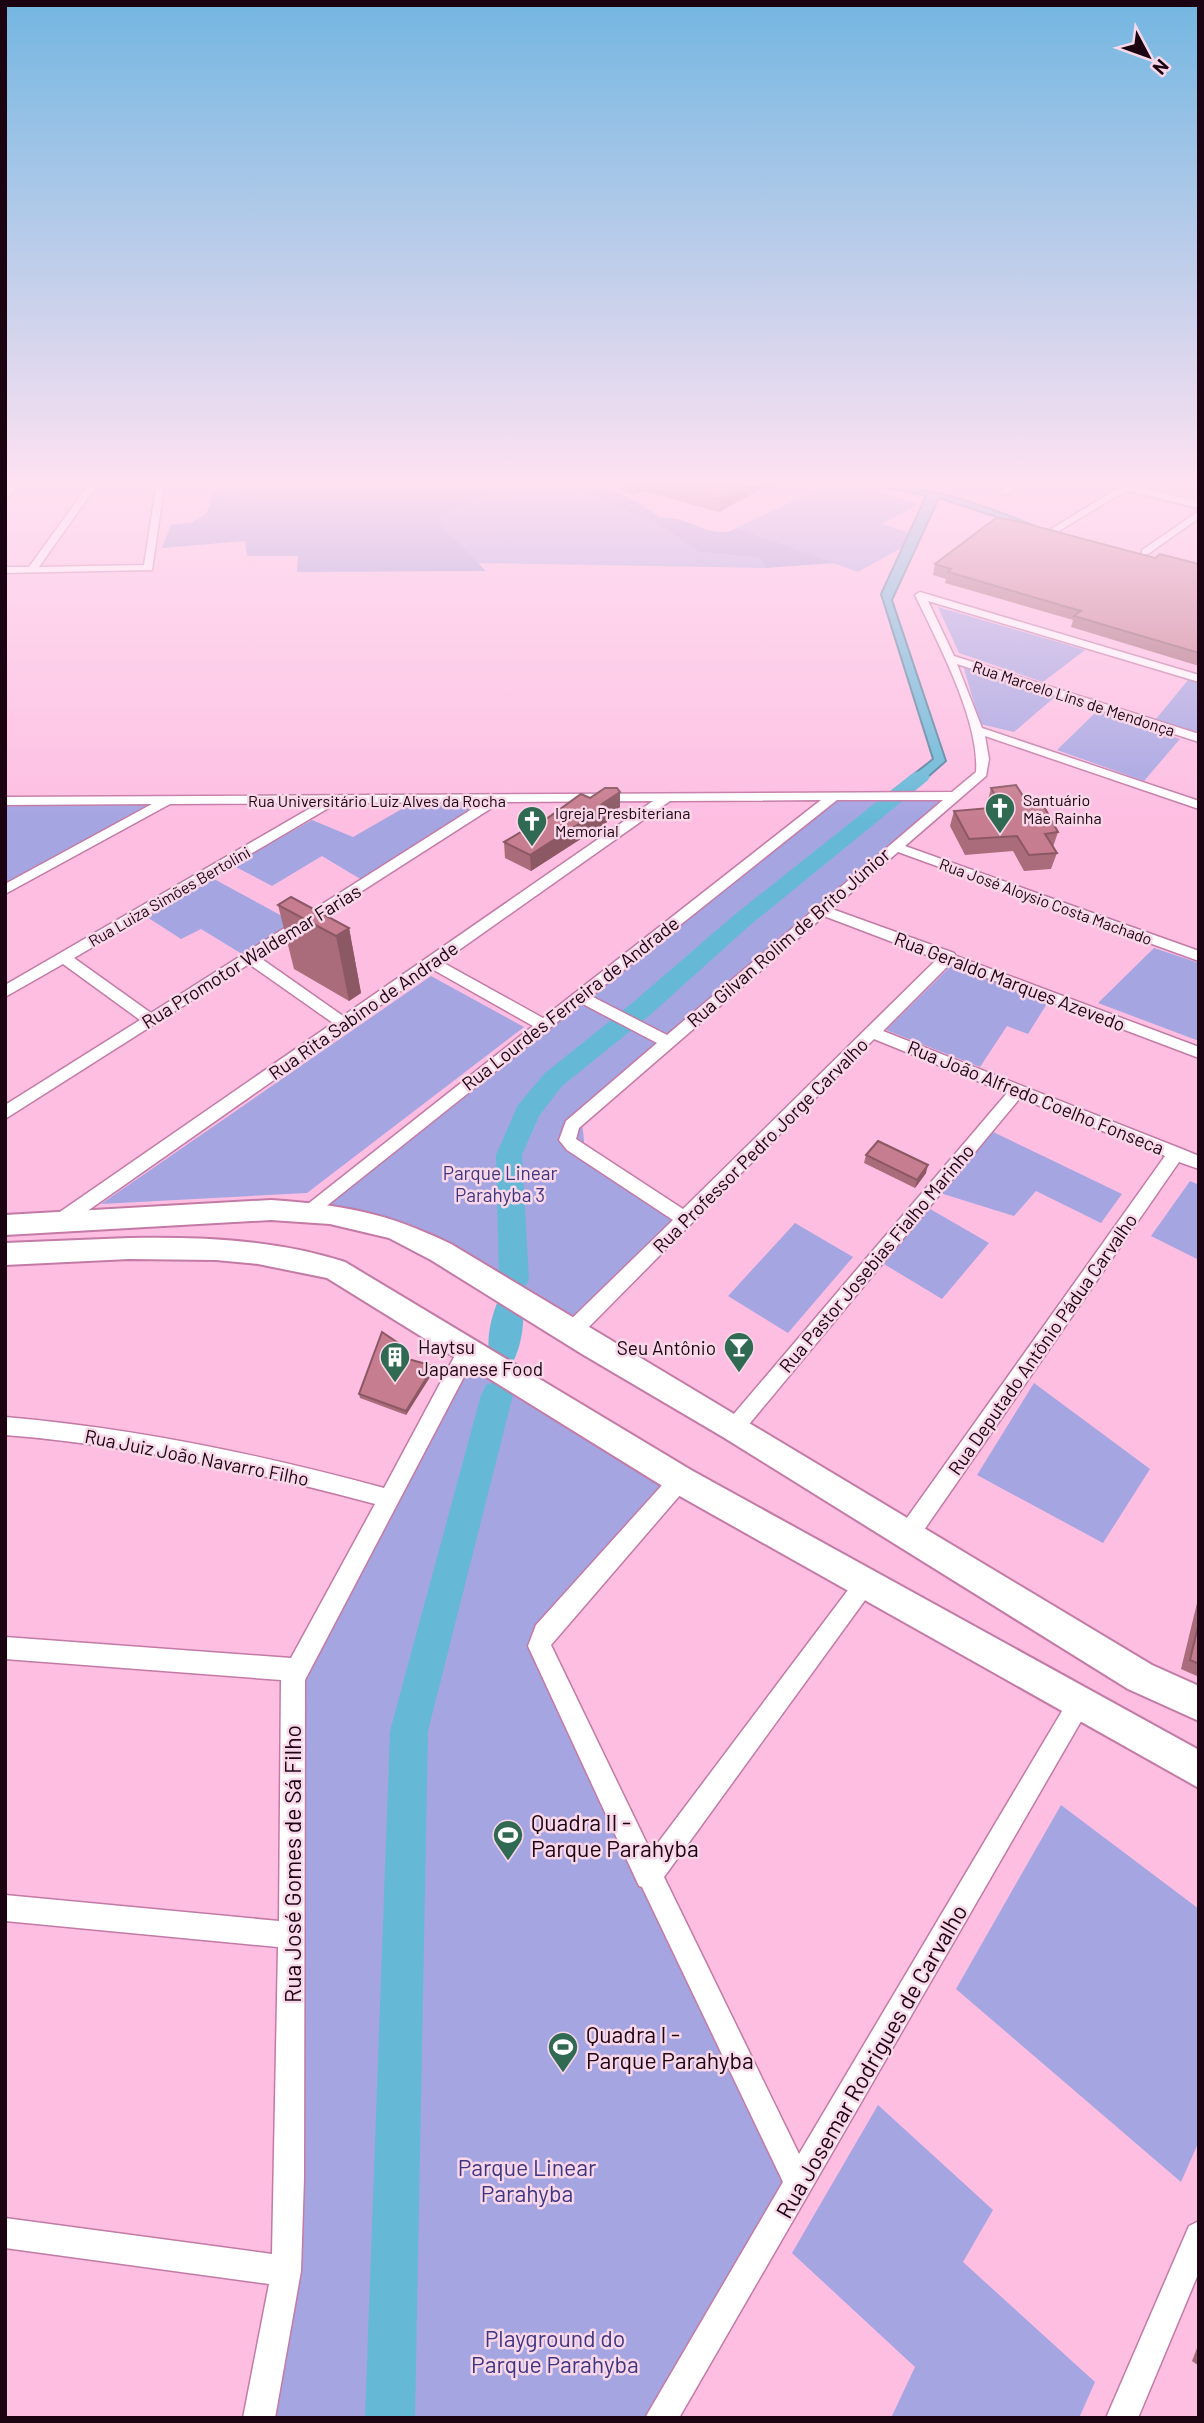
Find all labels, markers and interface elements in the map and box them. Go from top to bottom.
north arrow [1113,21,1183,91]
text: N [1148,55,1174,80]
street label: Rua Marcelo Lins de Mendonça [970,656,1178,740]
place label: Santuário Mãe Rainha [1023,790,1102,827]
street label: Rua Universitário Luiz Alves da Rocha [248,791,506,810]
church icon: Santuário Mãe Rainha [983,791,1017,835]
place label: Igreja Presbiteriana Memorial [555,803,690,840]
church icon: Igreja Presbiteriana Memorial [515,804,549,848]
street label: Rua Luiza Simões Bertolini [85,842,253,950]
street label: Rua Gilvan Rolim de Brito Júnior [682,842,894,1032]
street label: Rua José Aloysio Costa Machado [937,854,1155,948]
street label: Rua Promotor Waldemar Farias [137,879,365,1033]
street label: Rua Lourdes Ferreira de Andrade [457,911,683,1095]
street label: Rua Geraldo Marques Azevedo [891,926,1129,1036]
street label: Rua Rita Sabino de Andrade [264,936,462,1084]
street label: Rua Professor Pedro Jorge Carvalho [648,1033,872,1257]
street label: Rua João Alfredo Coelho Fonseca [904,1035,1168,1159]
street label: Rua Pastor Josebias Fialho Marinho [774,1139,978,1377]
park label: Parque Linear Parahyba 3 [443,1161,557,1206]
street label: Rua Deputado Antônio Pádua Carvalho [943,1209,1141,1479]
bar icon: Seu Antônio [722,1330,756,1374]
place label: Haytsu Japanese Food [418,1335,543,1380]
place label: Seu Antônio [617,1336,716,1359]
building icon: Haytsu Japanese Food [378,1340,412,1384]
street label: Rua Juiz João Navarro Filho [83,1424,311,1490]
street label: Rua José Gomes de Sá Filho [278,1725,306,2003]
place label: Quadra II - Parque Parahyba [531,1808,699,1862]
sports icon: Quadra II - Parque Parahyba [491,1818,525,1862]
street label: Rua Josemar Rodrigues de Carvalho [769,1899,973,2223]
place label: Quadra I - Parque Parahyba [586,2020,754,2074]
sports icon: Quadra I - Parque Parahyba [546,2030,580,2074]
park label: Parque Linear Parahyba [458,2153,597,2207]
park label: Playground do Parque Parahyba [471,2324,639,2378]

